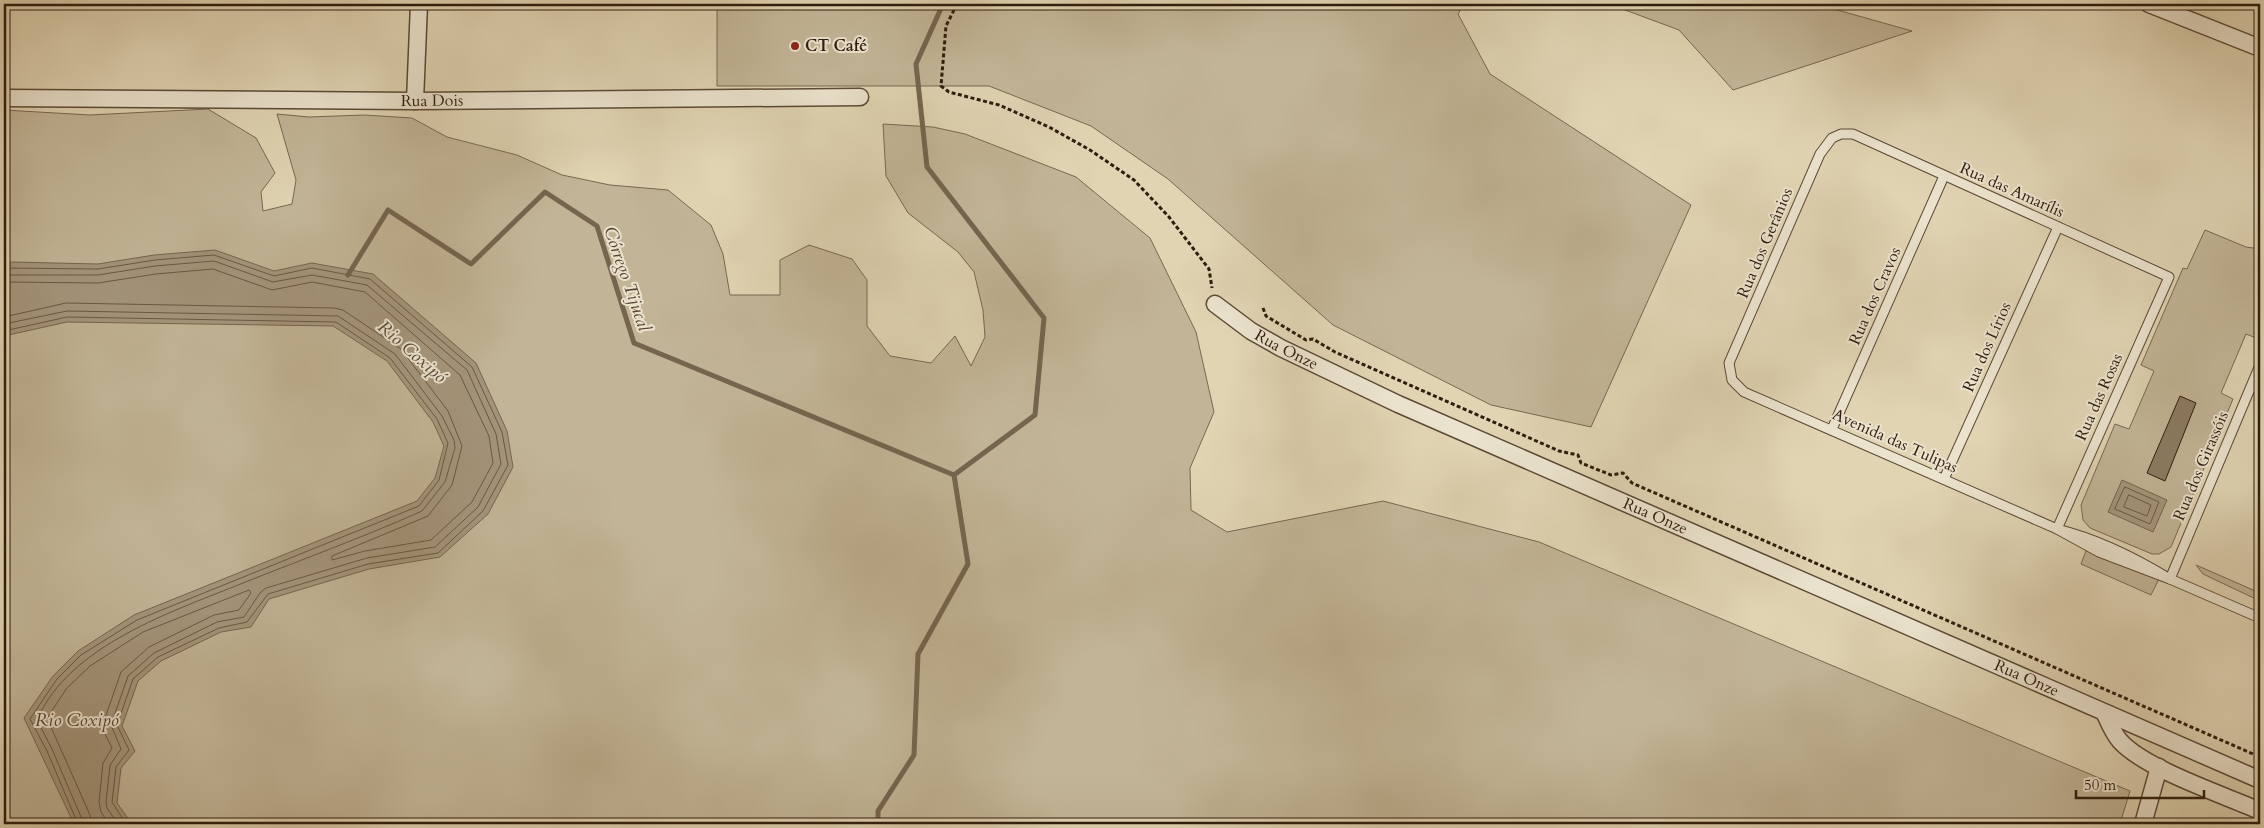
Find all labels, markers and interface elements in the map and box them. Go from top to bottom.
place label: CT Café [805,35,867,57]
marker: CT Café [789,40,801,52]
street label: Rua Dois [401,90,463,112]
street label: Rua das Amarílis [1956,157,2068,223]
street label: Rua dos Gerânios [1732,184,1798,302]
water label: Córrego Tijucal [597,223,657,336]
street label: Rua dos Cravos [1844,244,1906,348]
street label: Rua dos Lírios [1957,298,2017,396]
water label: Rio Coxipó [372,315,452,389]
street label: Rua Onze [1251,324,1322,375]
street label: Rua das Rosas [2070,350,2128,444]
street label: Avenida das Tulipas [1829,403,1961,479]
street label: Rua dos Girassóis [2168,408,2234,524]
street label: Rua Onze [1620,493,1691,540]
street label: Rua Onze [1991,654,2062,702]
water label: Rio Coxipó [35,708,120,733]
scale bar [2076,768,2204,800]
text: 50 m [2084,775,2116,795]

